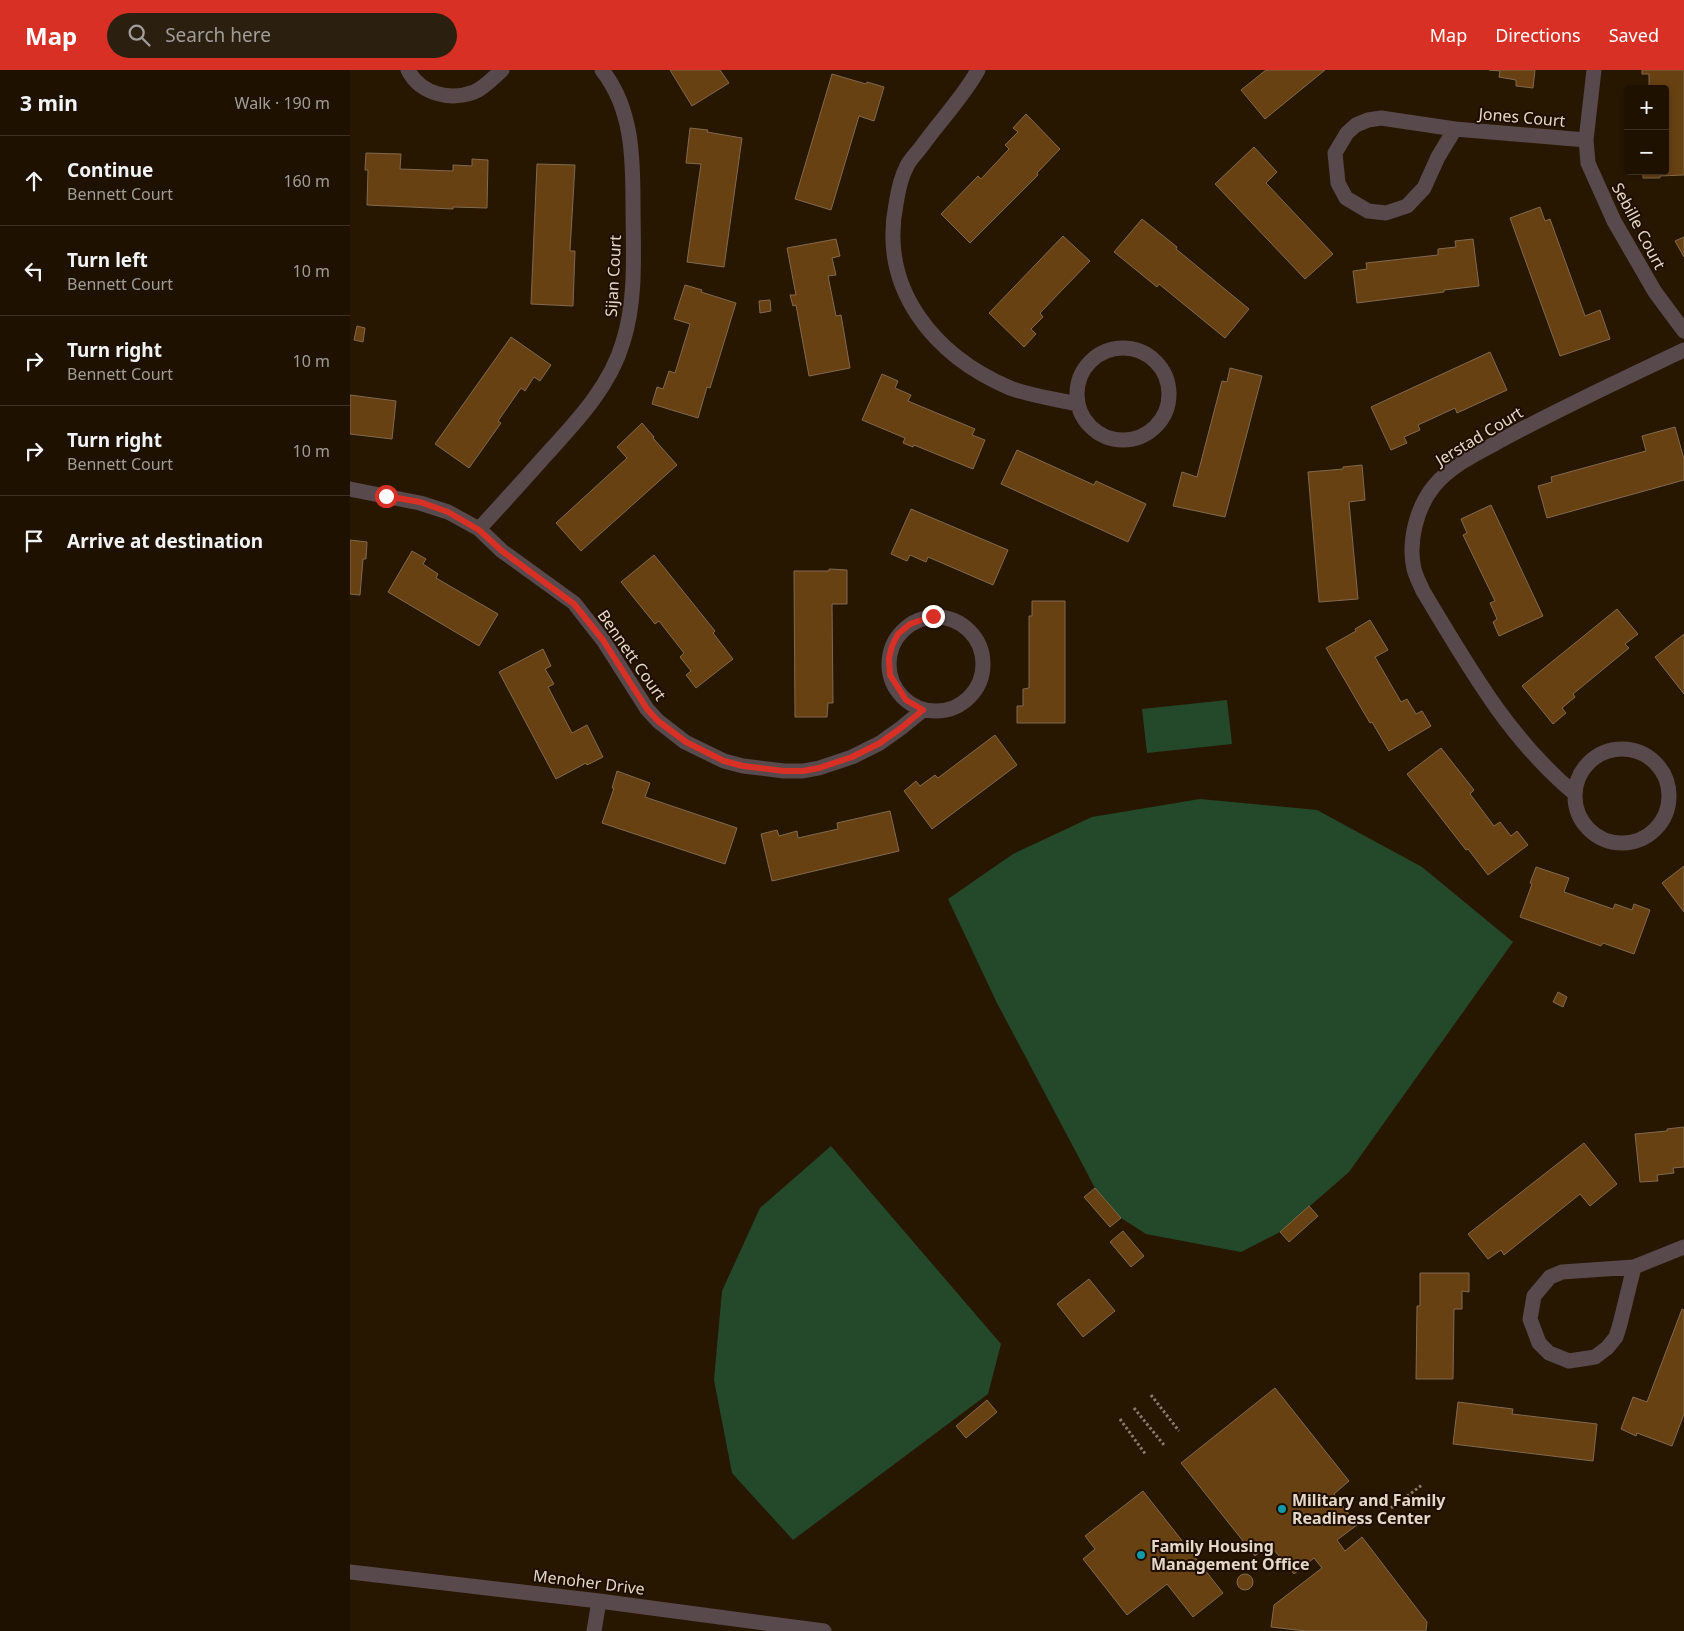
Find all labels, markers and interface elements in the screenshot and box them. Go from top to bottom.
search box [107,13,457,58]
text: Map [25,19,77,52]
icon: search [125,21,153,49]
text: Search here [165,22,271,48]
text: Map [1430,23,1467,47]
text: Directions [1495,23,1581,47]
text: Saved [1609,23,1659,47]
map controls [1624,85,1669,175]
button: + [1624,85,1669,130]
text: 3 min [20,89,78,117]
text: Walk · 190 m [235,92,330,114]
street label: Jones Court [1476,102,1566,132]
button: − [1624,130,1669,175]
text: Continue [67,157,153,183]
icon: ahead [20,167,48,195]
text: 160 m [283,170,330,192]
street label: Sebille Court [1607,179,1671,273]
text: Bennett Court [67,183,173,205]
street label: Sijan Court [600,234,626,318]
text: Turn left [67,247,148,273]
icon: left [20,257,48,285]
text: 10 m [293,260,330,282]
text: Bennett Court [67,273,173,295]
text: Turn right [67,337,162,363]
icon: right [20,347,48,375]
text: 10 m [293,350,330,372]
text: Bennett Court [67,363,173,385]
street label: Jerstad Court [1429,401,1527,472]
text: Turn right [67,427,162,453]
icon: right [20,437,48,465]
text: 10 m [293,440,330,462]
text: Bennett Court [67,453,173,475]
route start [375,485,398,508]
icon: arrive [20,527,48,555]
text: Arrive at destination [67,528,263,554]
street label: Bennett Court [593,605,672,705]
route end [922,605,945,628]
place label: Military and Family Readiness Center [1292,1489,1446,1529]
marker: Military and Family Readiness Center [1276,1503,1288,1515]
place label: Family Housing Management Office [1151,1535,1310,1575]
marker: Family Housing Management Office [1135,1549,1147,1561]
street label: Menoher Drive [532,1564,646,1600]

